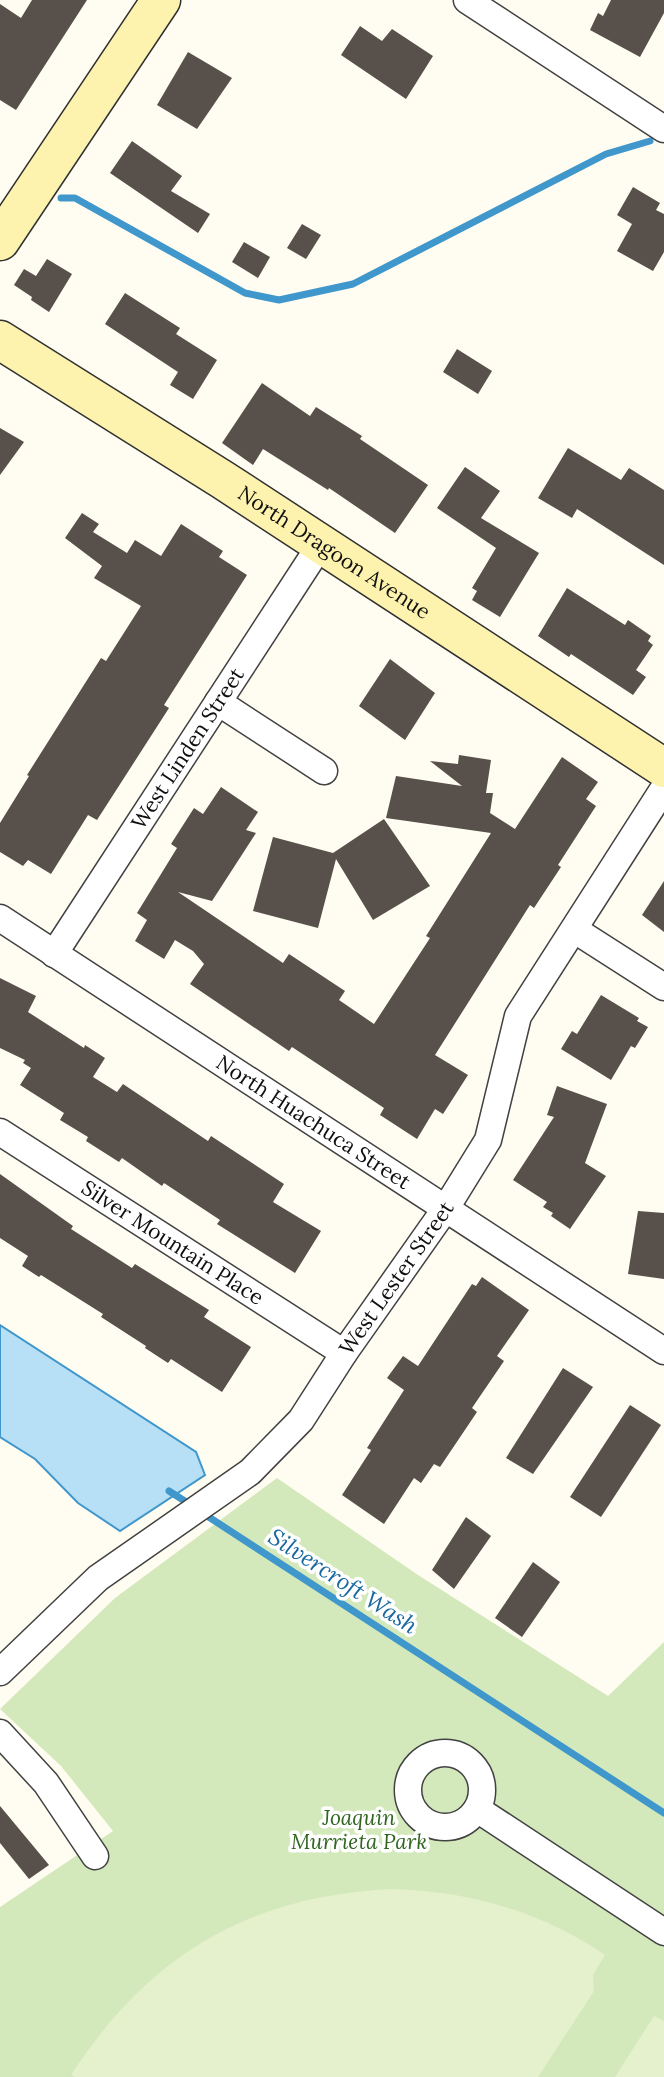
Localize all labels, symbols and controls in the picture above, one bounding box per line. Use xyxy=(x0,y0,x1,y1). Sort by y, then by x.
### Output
street label: North Dragoon Avenue xyxy=(233,479,436,625)
street label: West Linden Street xyxy=(125,662,250,834)
street label: North Huachuca Street xyxy=(211,1049,416,1195)
street label: Silver Mountain Place xyxy=(77,1174,269,1311)
street label: West Lester Street xyxy=(333,1196,460,1360)
water label: Silvercroft Wash xyxy=(263,1522,423,1640)
park label: Joaquin Murrieta Park xyxy=(291,1804,427,1855)

